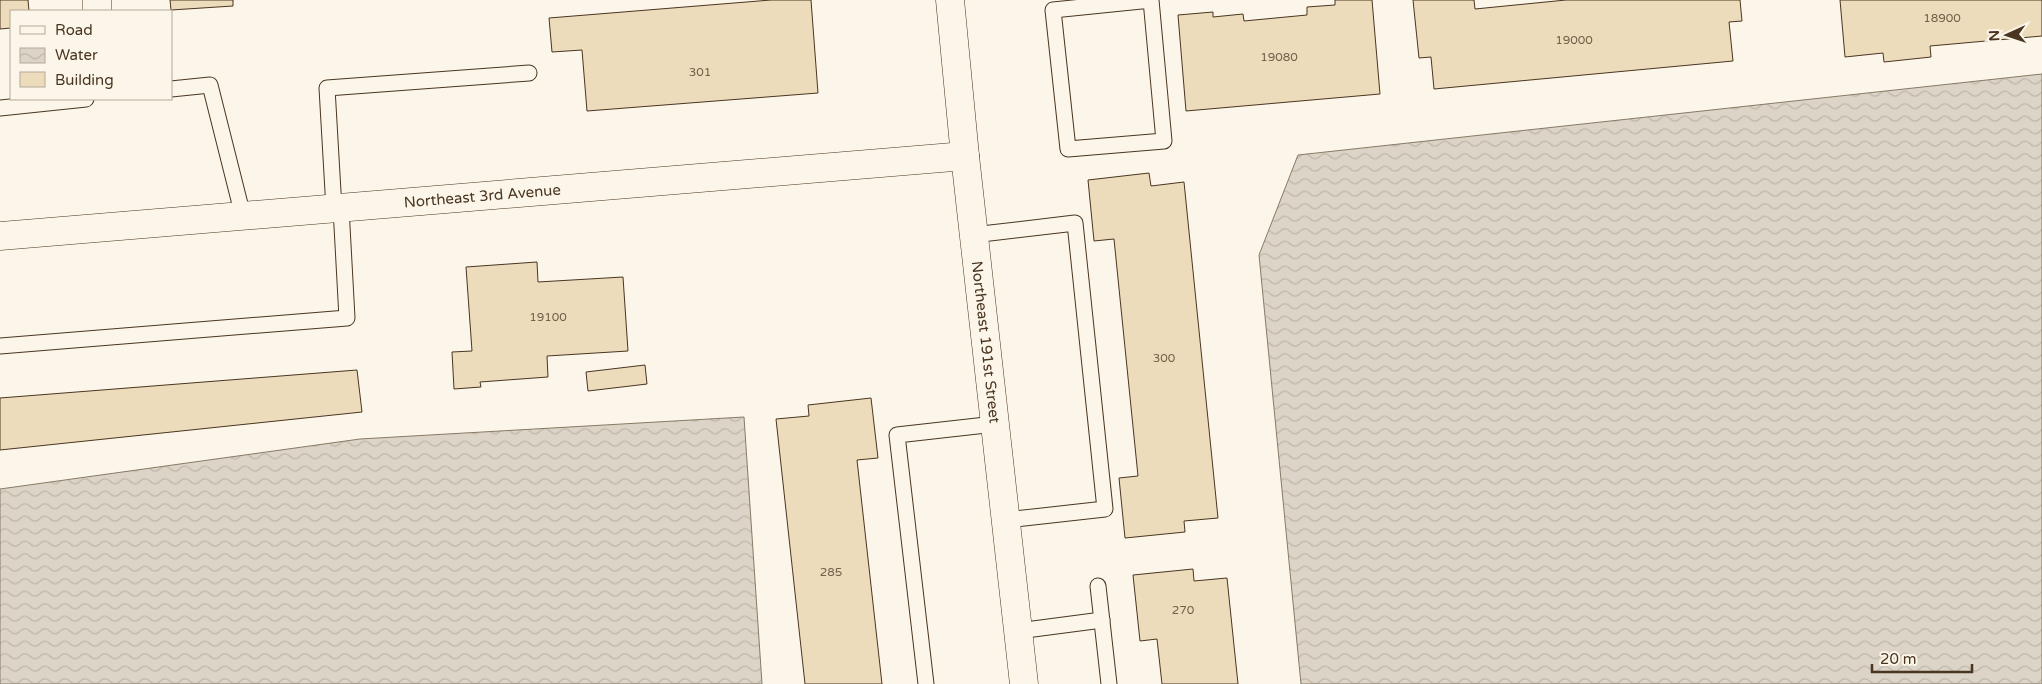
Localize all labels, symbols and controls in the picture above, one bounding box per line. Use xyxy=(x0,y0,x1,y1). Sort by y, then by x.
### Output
legend xyxy=(10,10,172,100)
north arrow xyxy=(1982,10,2032,60)
house number: 18900 xyxy=(1923,11,1961,25)
text: Road xyxy=(55,21,93,39)
text: N xyxy=(1986,30,2003,42)
house number: 19000 xyxy=(1555,33,1593,47)
text: Water xyxy=(55,46,98,64)
house number: 19080 xyxy=(1260,50,1298,64)
house number: 301 xyxy=(689,65,711,79)
text: Building xyxy=(55,71,114,89)
street label: Northeast 3rd Avenue xyxy=(403,181,562,211)
street label: Northeast 191st Street xyxy=(968,260,1004,425)
house number: 19100 xyxy=(529,310,567,324)
house number: 300 xyxy=(1153,351,1176,365)
house number: 285 xyxy=(820,565,842,579)
house number: 270 xyxy=(1172,603,1195,617)
scale bar xyxy=(1872,642,1972,674)
text: 20 m xyxy=(1880,650,1917,668)

